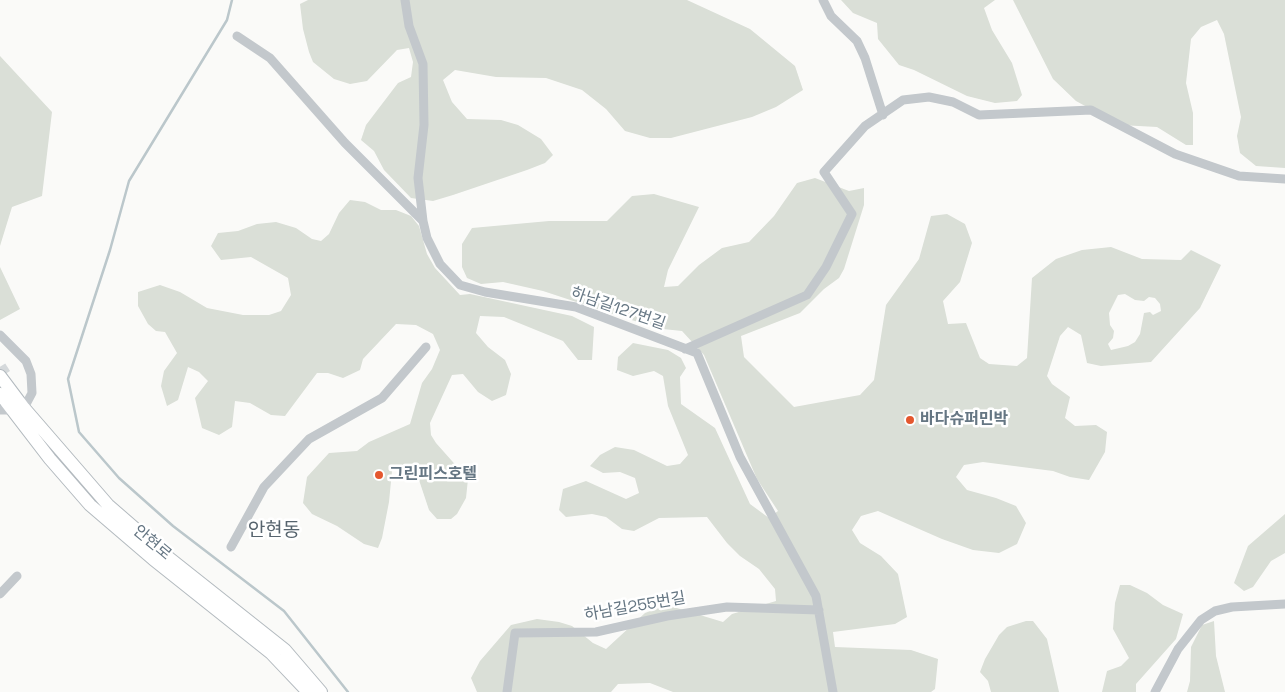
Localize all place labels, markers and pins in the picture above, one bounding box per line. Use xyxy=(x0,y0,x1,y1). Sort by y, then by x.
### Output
place label: 바다슈퍼민박 xyxy=(920,410,1008,430)
marker: 바다슈퍼민박 xyxy=(904,414,916,426)
place label: 그린피스호텔 xyxy=(389,465,477,485)
marker: 그린피스호텔 xyxy=(373,469,385,481)

